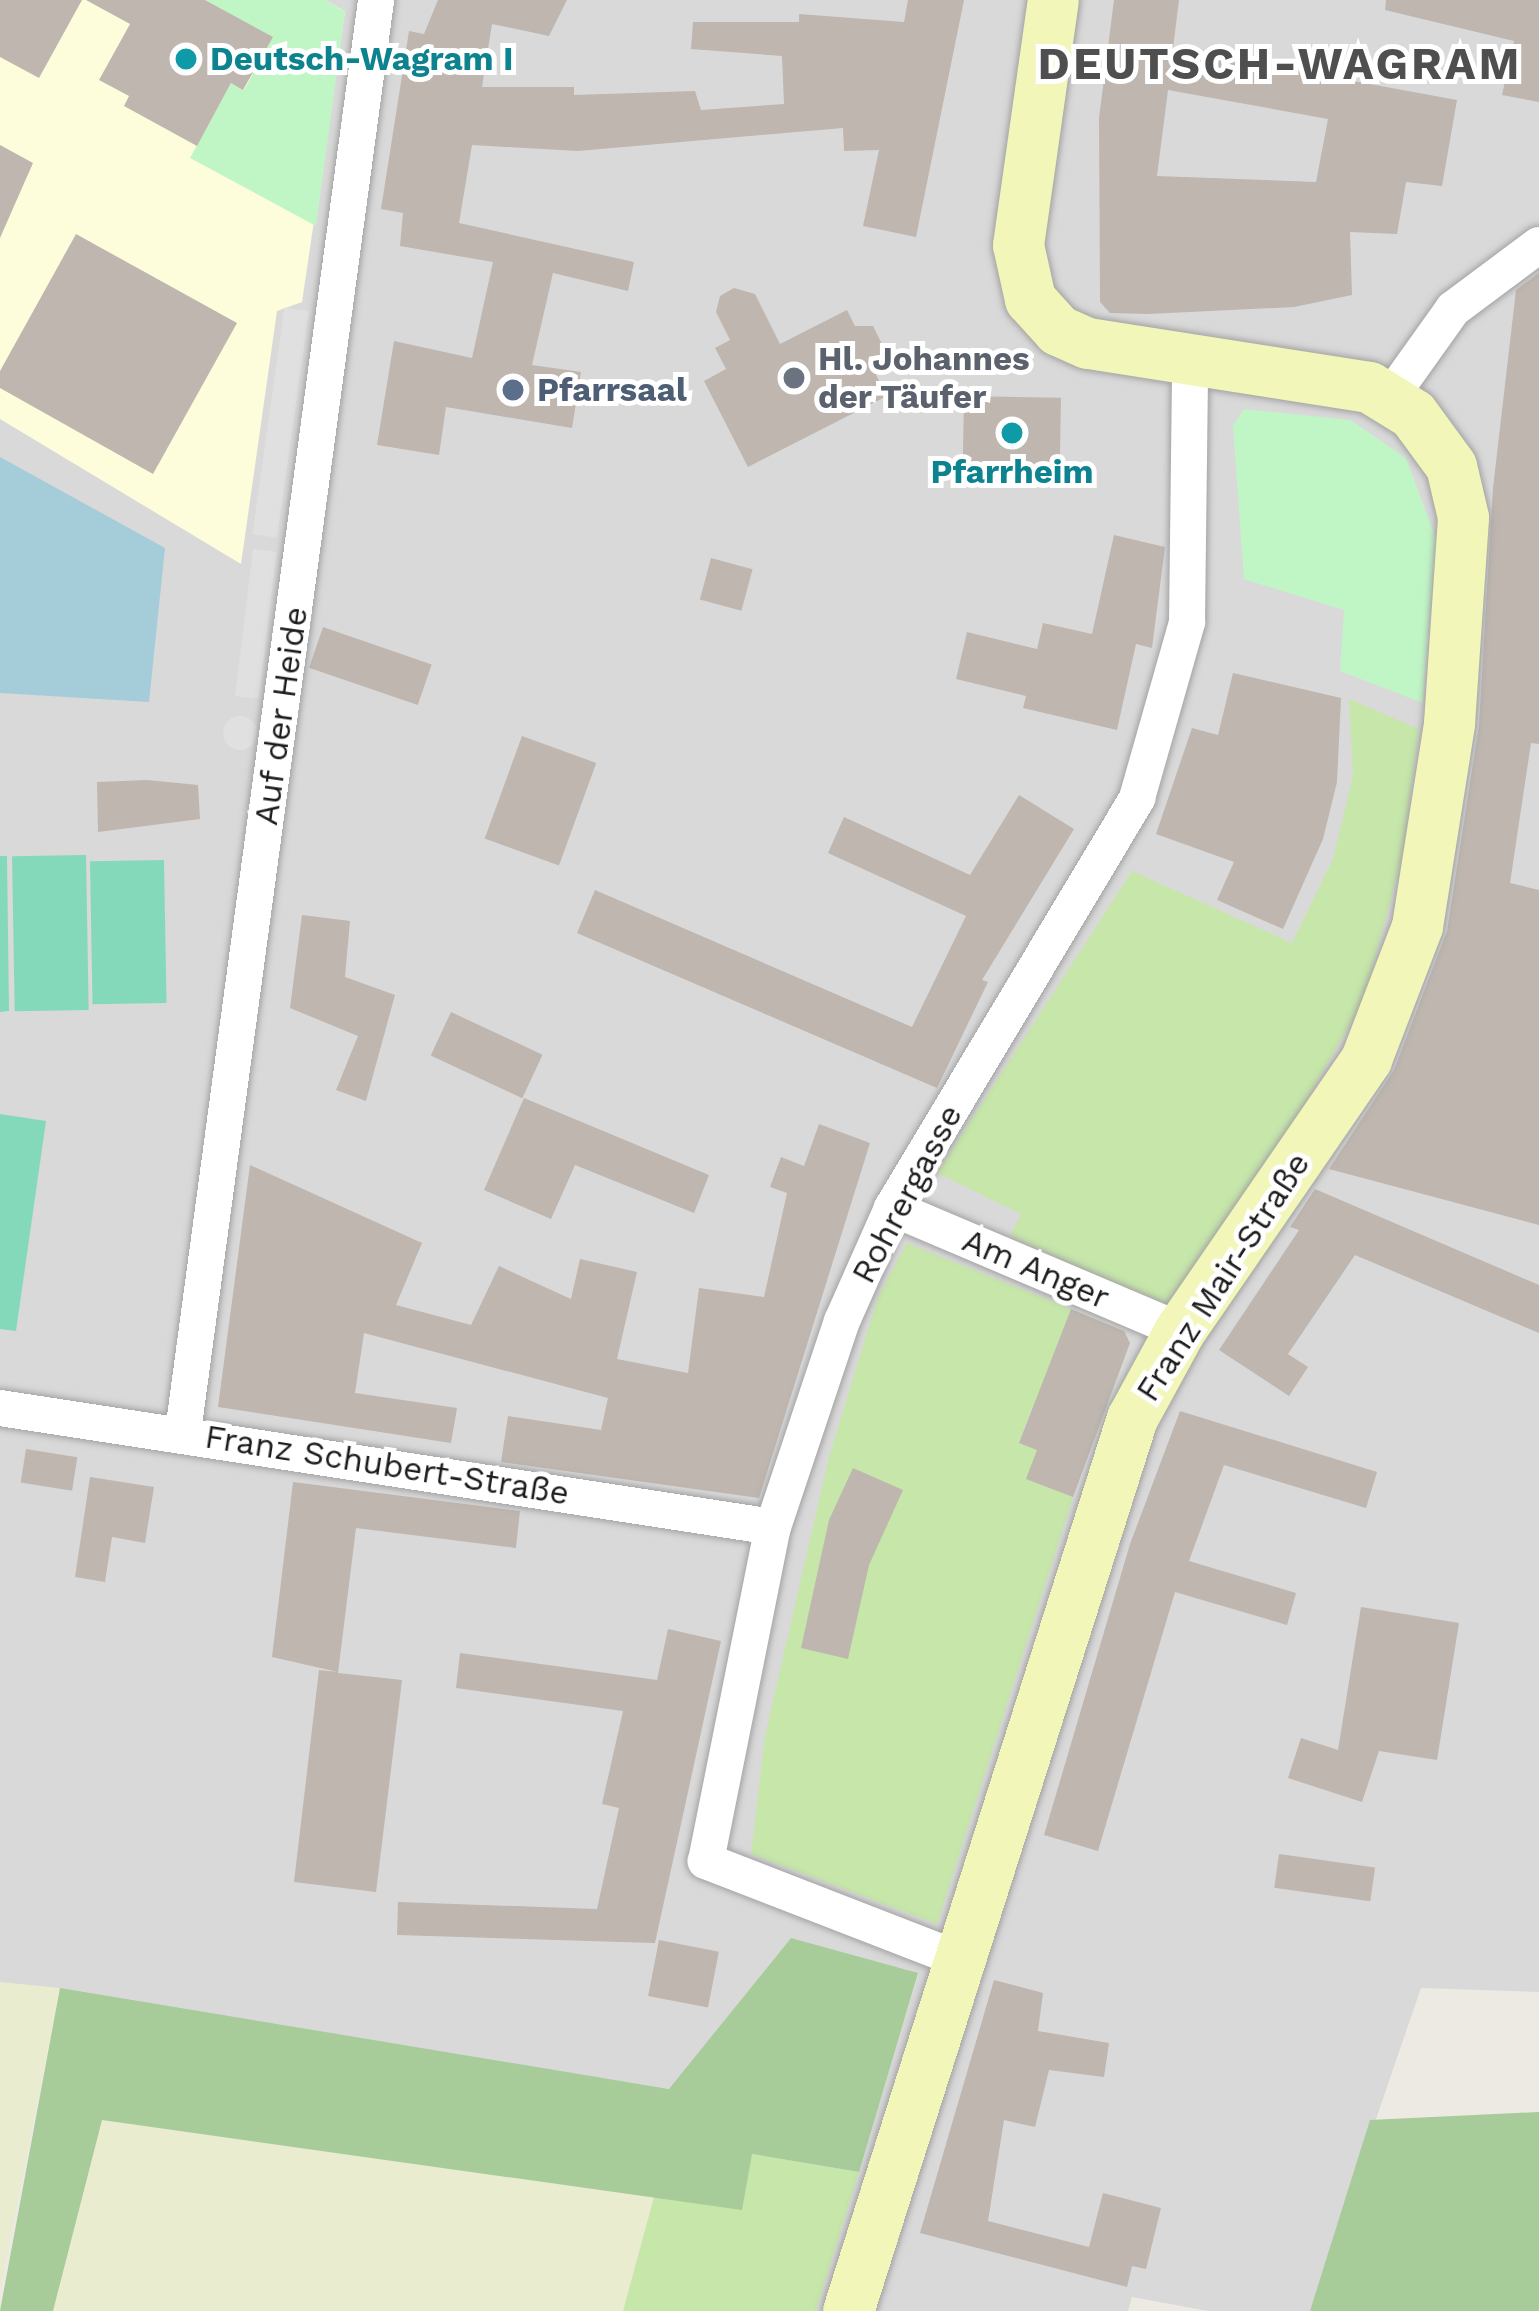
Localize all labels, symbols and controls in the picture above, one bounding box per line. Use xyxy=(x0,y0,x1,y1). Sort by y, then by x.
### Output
district label: DEUTSCH-WAGRAM xyxy=(1038,37,1522,91)
place label: Deutsch-Wagram I xyxy=(210,39,514,79)
marker: Deutsch-Wagram I xyxy=(173,46,199,72)
place label: Hl. Johannes der Täufer xyxy=(818,339,1030,417)
marker: Hl. Johannes der Täufer xyxy=(781,365,807,391)
place label: Pfarrsaal xyxy=(537,370,687,410)
marker: Pfarrsaal xyxy=(500,377,526,403)
marker: Pfarrheim xyxy=(999,420,1025,446)
place label: Pfarrheim xyxy=(930,452,1094,492)
street label: Auf der Heide xyxy=(246,603,316,829)
street label: Rohrergasse xyxy=(843,1098,971,1290)
street label: Franz Mair-Straße xyxy=(1128,1145,1318,1409)
street label: Am Anger xyxy=(956,1220,1116,1318)
street label: Franz Schubert-Straße xyxy=(202,1417,572,1513)

